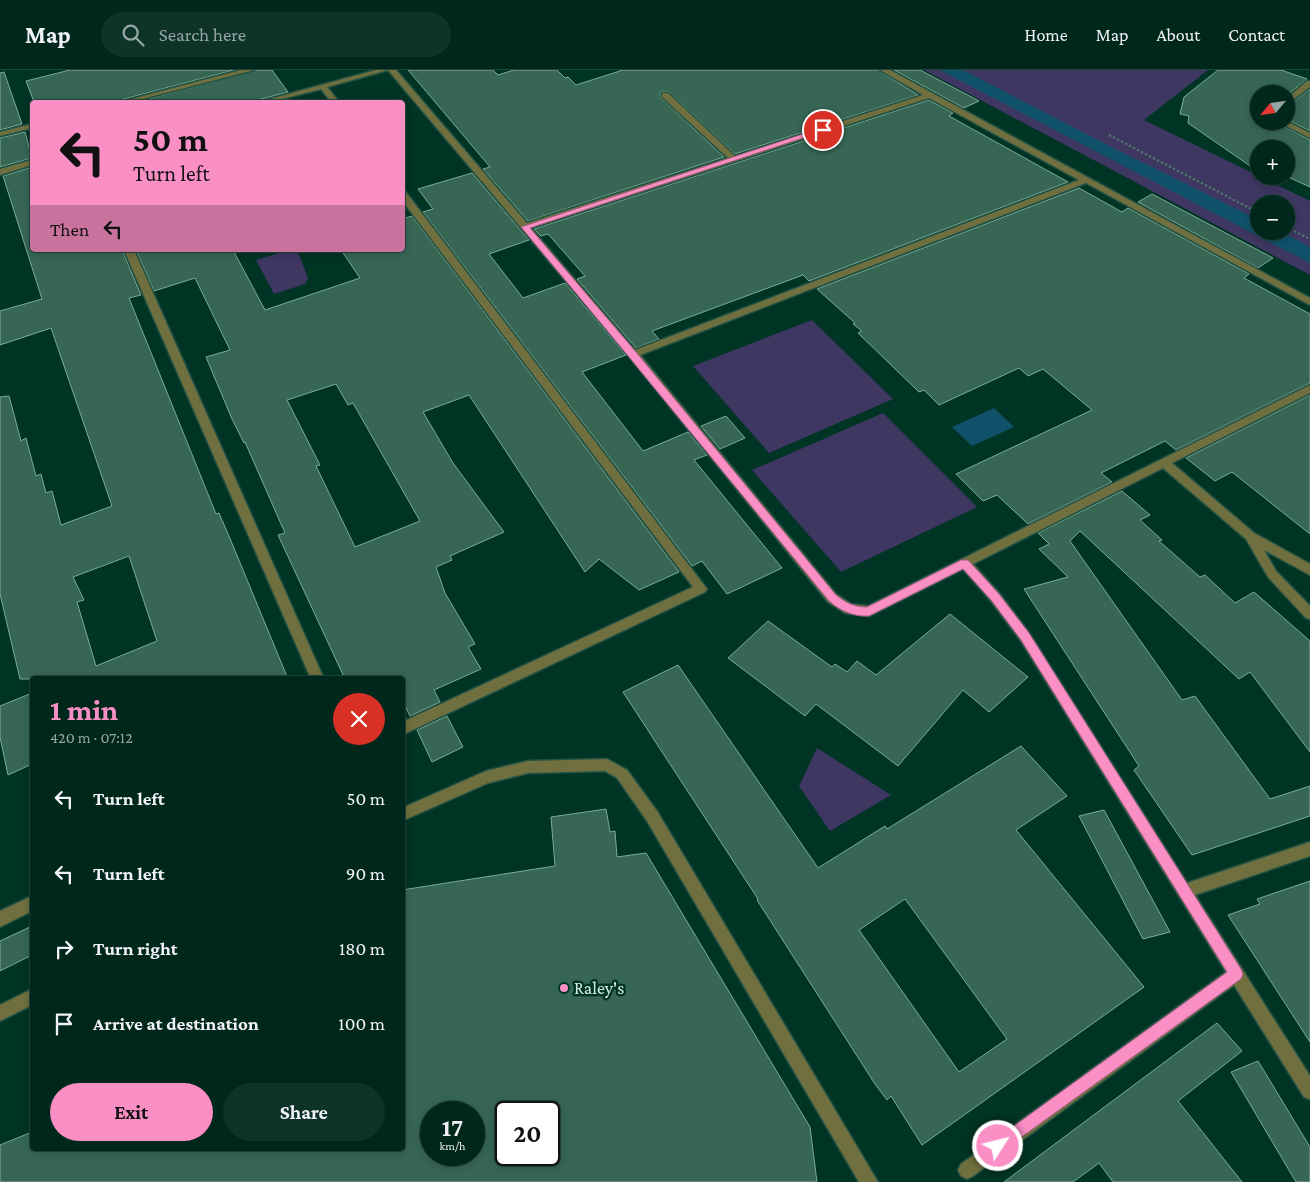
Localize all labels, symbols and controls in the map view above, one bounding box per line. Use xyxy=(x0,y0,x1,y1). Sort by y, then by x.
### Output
search box xyxy=(101,12,451,57)
text: Map xyxy=(25,21,71,48)
icon: search xyxy=(119,21,147,49)
text: Search here xyxy=(159,24,246,45)
text: Home xyxy=(1025,25,1068,45)
text: Map xyxy=(1096,25,1128,45)
text: About xyxy=(1156,25,1200,45)
text: Contact xyxy=(1228,25,1285,45)
north arrow xyxy=(1250,85,1295,130)
map controls xyxy=(1250,85,1295,240)
pin xyxy=(802,109,844,151)
icon: arrive xyxy=(809,116,837,144)
icon: left xyxy=(50,120,115,185)
text: 50 m xyxy=(133,120,208,159)
button: + xyxy=(1250,140,1295,185)
text: Turn left xyxy=(133,161,210,186)
button: − xyxy=(1250,195,1295,240)
icon: left xyxy=(99,215,127,243)
text: Then xyxy=(50,219,89,240)
text: 1 min xyxy=(50,693,118,726)
button: close xyxy=(333,693,385,745)
text: 420 m · 07:12 xyxy=(50,729,133,746)
icon: left xyxy=(50,785,78,813)
text: Turn left xyxy=(93,788,165,809)
text: 50 m xyxy=(346,788,385,809)
icon: left xyxy=(50,860,78,888)
text: Turn left xyxy=(93,863,165,884)
text: 90 m xyxy=(346,863,385,884)
icon: right xyxy=(50,935,78,963)
text: Turn right xyxy=(93,938,178,959)
text: 180 m xyxy=(339,938,385,959)
place label: Raley's xyxy=(574,978,624,998)
marker: Raley's xyxy=(558,982,570,994)
icon: arrive xyxy=(50,1010,78,1038)
text: Arrive at destination xyxy=(93,1013,259,1034)
text: 100 m xyxy=(338,1013,385,1034)
button: Exit xyxy=(50,1083,213,1141)
button: Share xyxy=(223,1083,385,1141)
speed limit sign: 20 xyxy=(495,1101,560,1166)
text: 17 xyxy=(442,1114,463,1141)
position arrow xyxy=(971,1119,1023,1171)
text: km/h xyxy=(440,1139,465,1153)

